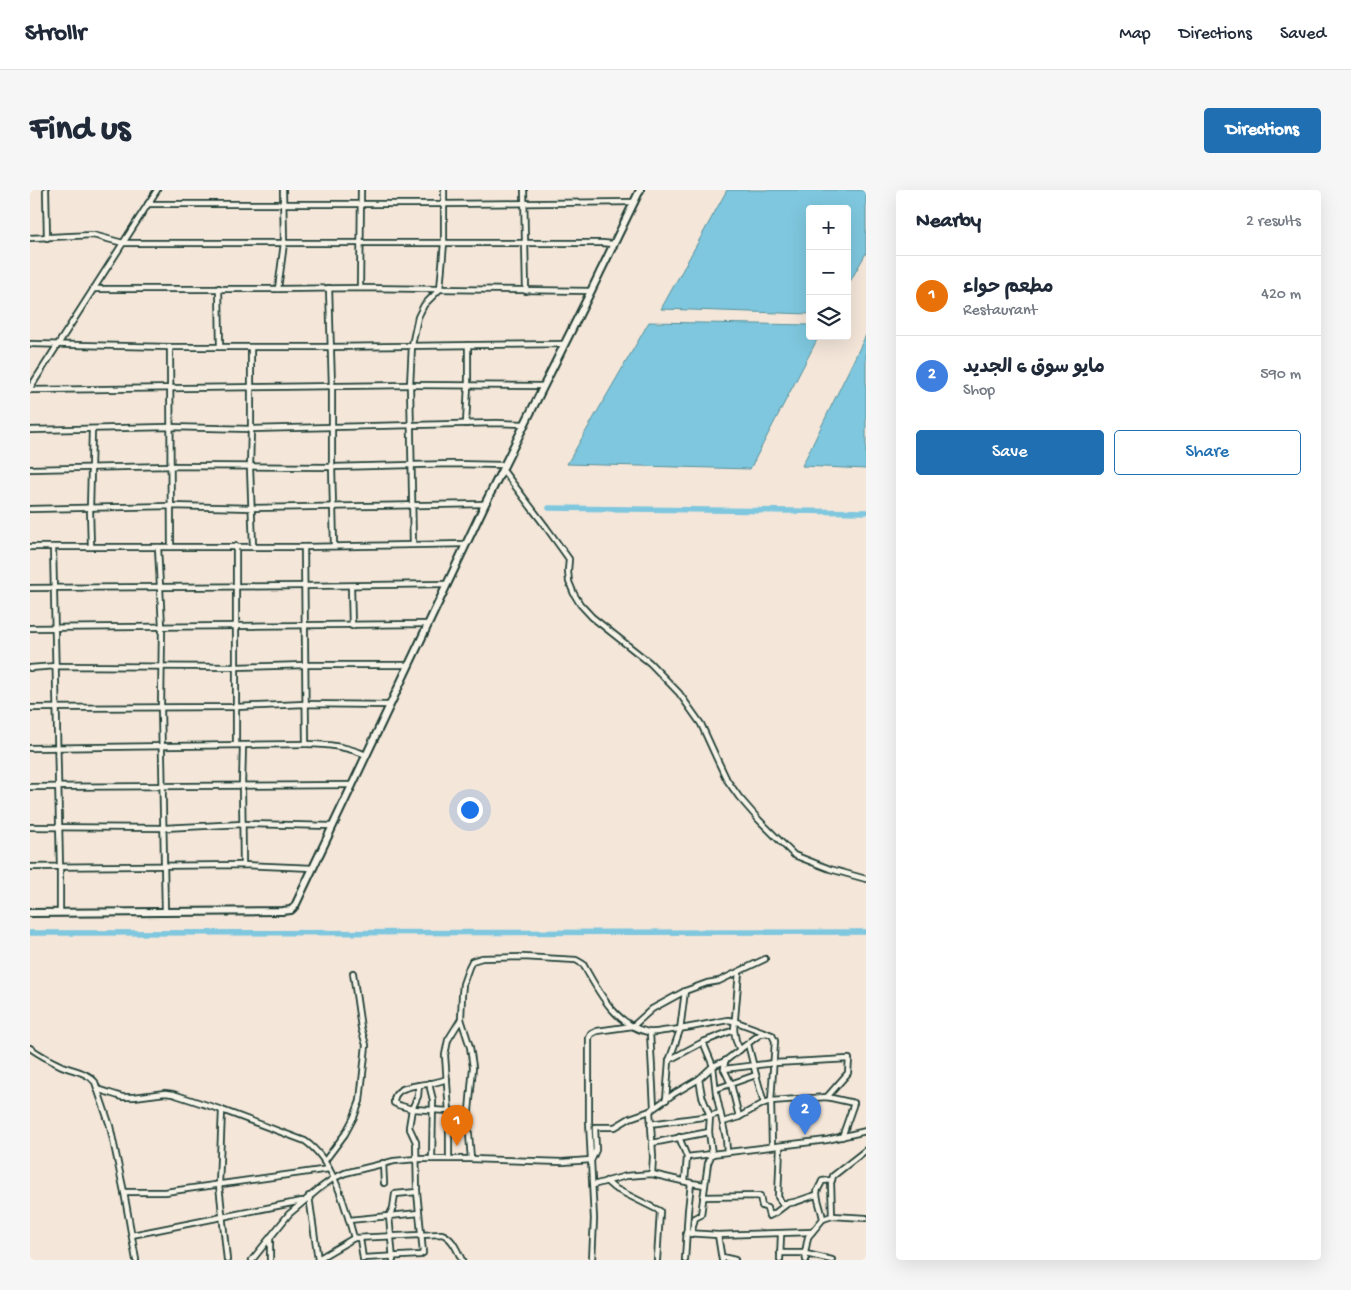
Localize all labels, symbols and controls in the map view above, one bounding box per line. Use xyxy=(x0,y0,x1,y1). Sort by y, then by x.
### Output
text: Strollr xyxy=(25,20,86,49)
text: Map xyxy=(1119,24,1151,45)
text: Directions xyxy=(1179,24,1252,45)
text: Saved xyxy=(1280,24,1326,45)
button: Directions xyxy=(1204,108,1321,153)
text: Find us xyxy=(30,110,130,151)
map controls xyxy=(806,205,851,340)
button: + xyxy=(806,205,851,250)
text: Nearby xyxy=(916,210,981,235)
text: 2 results xyxy=(1246,213,1301,232)
button: − xyxy=(806,250,851,295)
text: مطعم حواء xyxy=(963,277,1054,300)
text: 1 xyxy=(929,286,935,305)
text: 420 m xyxy=(1261,286,1301,305)
button: layers xyxy=(806,295,851,340)
text: Restaurant xyxy=(963,302,1037,321)
text: مايو سوق 6 الجديد xyxy=(963,357,1105,380)
text: 2 xyxy=(928,366,936,385)
text: 590 m xyxy=(1260,366,1301,385)
text: Shop xyxy=(963,382,995,401)
button: Save xyxy=(916,430,1104,475)
button: Share xyxy=(1114,430,1301,475)
your location xyxy=(457,797,483,823)
pin: 2 xyxy=(789,1094,821,1135)
pin: 1 xyxy=(441,1105,473,1146)

